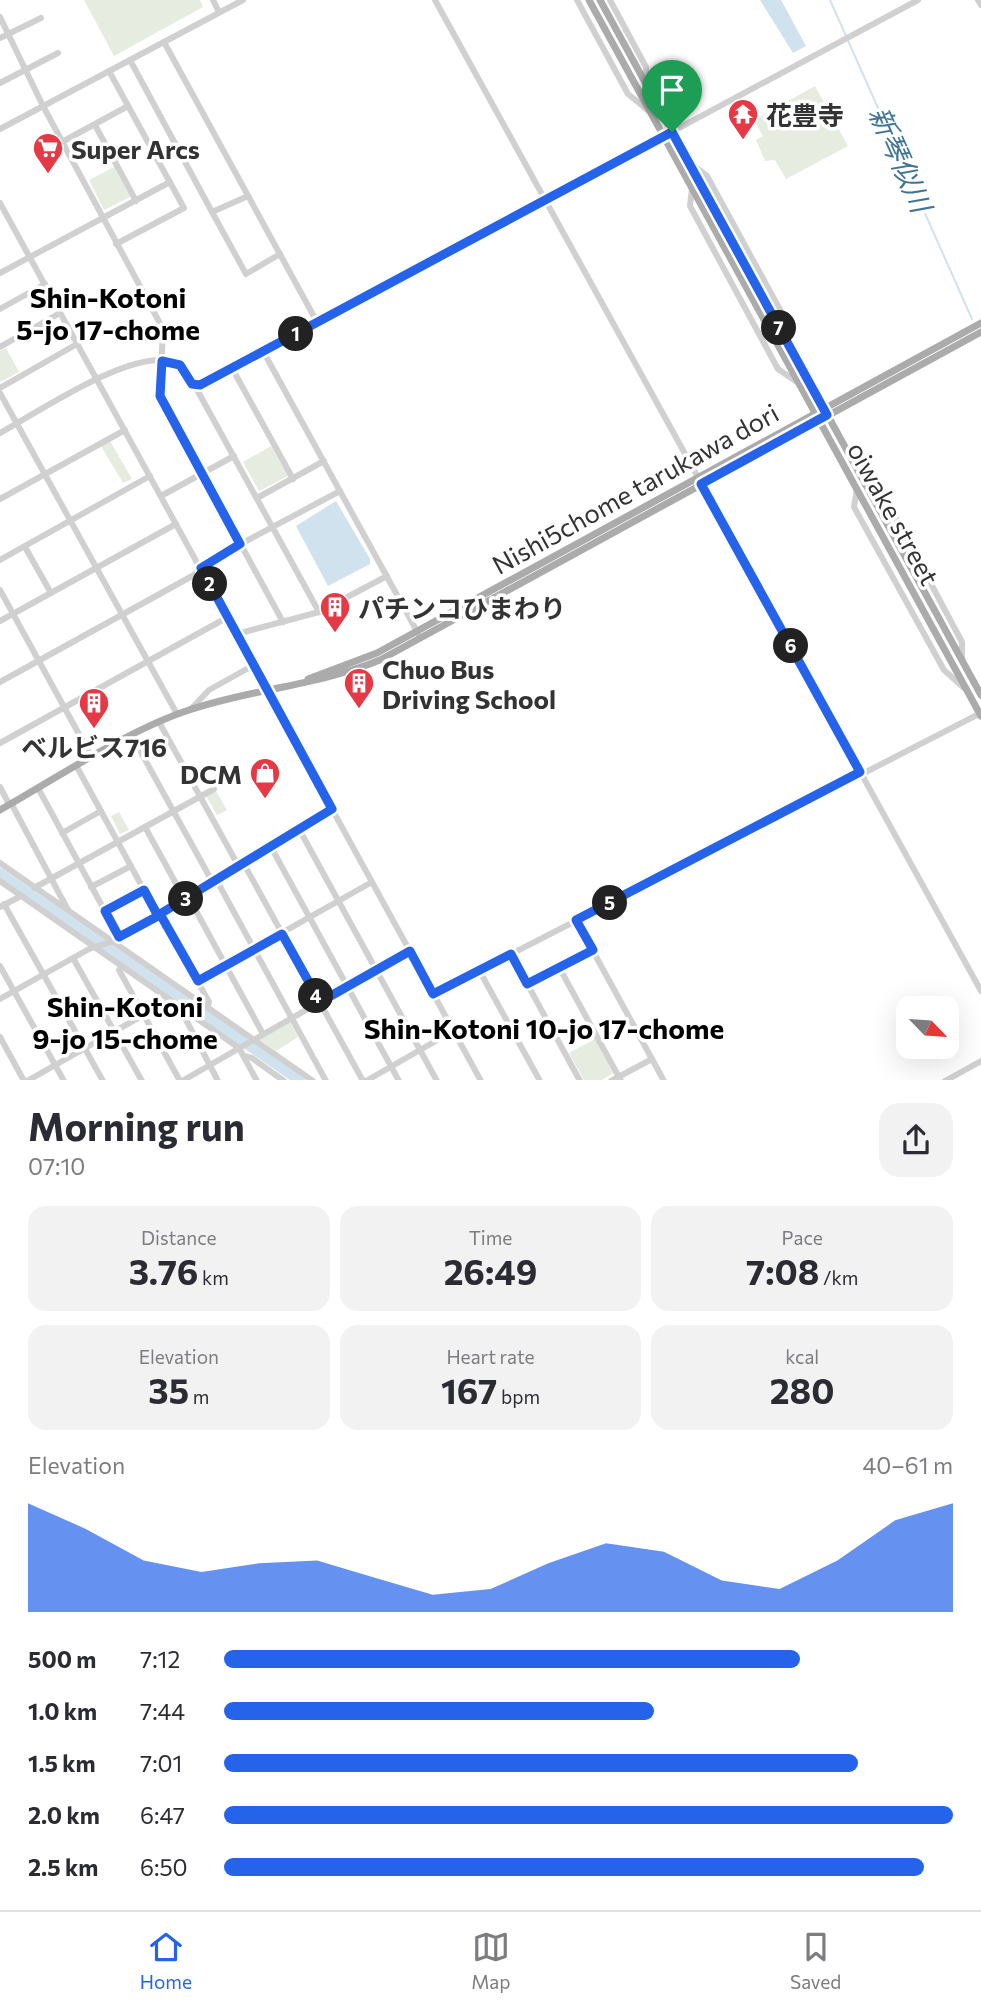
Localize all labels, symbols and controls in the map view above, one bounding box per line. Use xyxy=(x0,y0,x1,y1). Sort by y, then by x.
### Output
pin xyxy=(642,60,702,132)
icon: arrive xyxy=(653,71,691,109)
temple icon: 花豊寺 xyxy=(726,97,760,141)
place label: 花豊寺 xyxy=(766,99,844,130)
water label: 新琴似川 xyxy=(863,101,941,220)
supermarket icon: Super Arcs xyxy=(31,131,65,175)
place label: Super Arcs xyxy=(71,133,200,164)
district label: Shin-Kotoni 5-jo 17-chome xyxy=(16,280,200,346)
pin: 7 xyxy=(762,310,796,346)
pin: 1 xyxy=(278,316,314,352)
text: 7 xyxy=(773,316,784,339)
text: 1 xyxy=(291,322,300,345)
street label: Nishi5chome tarukawa dori xyxy=(486,396,784,580)
street label: oiwake street xyxy=(842,436,946,590)
pin: 2 xyxy=(192,566,228,602)
text: 2 xyxy=(204,572,215,595)
building icon: パチンコひまわり xyxy=(318,590,352,634)
place label: パチンコひまわり xyxy=(358,592,566,623)
pin: 6 xyxy=(774,628,808,664)
text: 6 xyxy=(785,634,796,657)
place label: Chuo Bus Driving School xyxy=(382,653,556,714)
building icon: Chuo Bus Driving School xyxy=(342,666,376,710)
building icon: ベルビス716 xyxy=(77,686,111,730)
place label: ベルビス716 xyxy=(21,731,167,762)
shop icon: DCM xyxy=(248,756,282,800)
place label: DCM xyxy=(180,758,242,789)
pin: 3 xyxy=(168,881,204,916)
pin: 5 xyxy=(592,886,628,920)
text: 3 xyxy=(180,887,191,910)
text: 5 xyxy=(604,891,615,914)
pin: 4 xyxy=(298,978,334,1014)
text: 4 xyxy=(310,984,321,1007)
district label: Shin-Kotoni 9-jo 15-chome xyxy=(32,989,218,1055)
north arrow xyxy=(896,996,959,1059)
map controls xyxy=(896,996,959,1059)
district label: Shin-Kotoni 10-jo 17-chome xyxy=(364,1011,724,1045)
text: Morning run xyxy=(28,1102,245,1149)
button: share xyxy=(879,1103,953,1177)
text: 07:10 xyxy=(28,1152,85,1180)
text: Distance xyxy=(141,1226,217,1249)
text: Time xyxy=(469,1226,512,1249)
text: Pace xyxy=(782,1226,823,1249)
text: 3.76 xyxy=(129,1249,198,1292)
text: 26:49 xyxy=(444,1249,537,1292)
text: 7:08 xyxy=(746,1249,819,1292)
text: km xyxy=(198,1266,229,1289)
text: /km xyxy=(819,1266,858,1289)
text: Elevation xyxy=(139,1345,219,1368)
text: Heart rate xyxy=(446,1345,535,1368)
text: kcal xyxy=(785,1345,819,1368)
text: 35 xyxy=(148,1368,189,1411)
text: 167 xyxy=(441,1368,497,1411)
text: 280 xyxy=(770,1368,834,1411)
text: m xyxy=(189,1385,209,1408)
text: bpm xyxy=(497,1385,540,1408)
text: Elevation xyxy=(28,1451,125,1479)
text: 40–61 m xyxy=(862,1451,953,1479)
text: 500 m xyxy=(28,1645,96,1673)
text: 7:12 xyxy=(140,1645,180,1673)
text: 1.0 km xyxy=(28,1697,97,1725)
text: 7:44 xyxy=(140,1697,185,1725)
text: 1.5 km xyxy=(28,1749,96,1777)
text: 7:01 xyxy=(140,1749,182,1777)
text: 2.0 km xyxy=(28,1801,100,1829)
text: 6:47 xyxy=(140,1801,185,1829)
text: 2.5 km xyxy=(28,1853,98,1881)
text: 6:50 xyxy=(140,1853,188,1881)
tab: Home xyxy=(140,1928,192,1993)
tab: Map xyxy=(471,1928,511,1993)
tab: Saved xyxy=(790,1928,841,1993)

